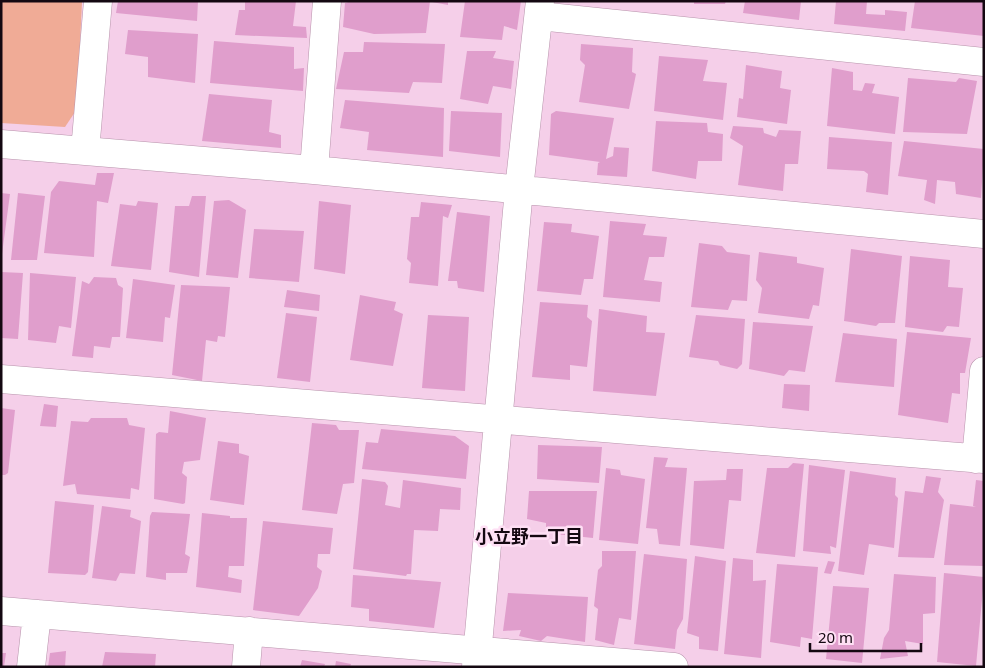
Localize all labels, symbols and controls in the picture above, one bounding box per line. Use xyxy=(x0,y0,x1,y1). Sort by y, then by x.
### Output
district label: 小立野一丁目 xyxy=(475,524,583,548)
scale bar xyxy=(810,620,921,652)
text: 20 m xyxy=(818,627,853,647)

